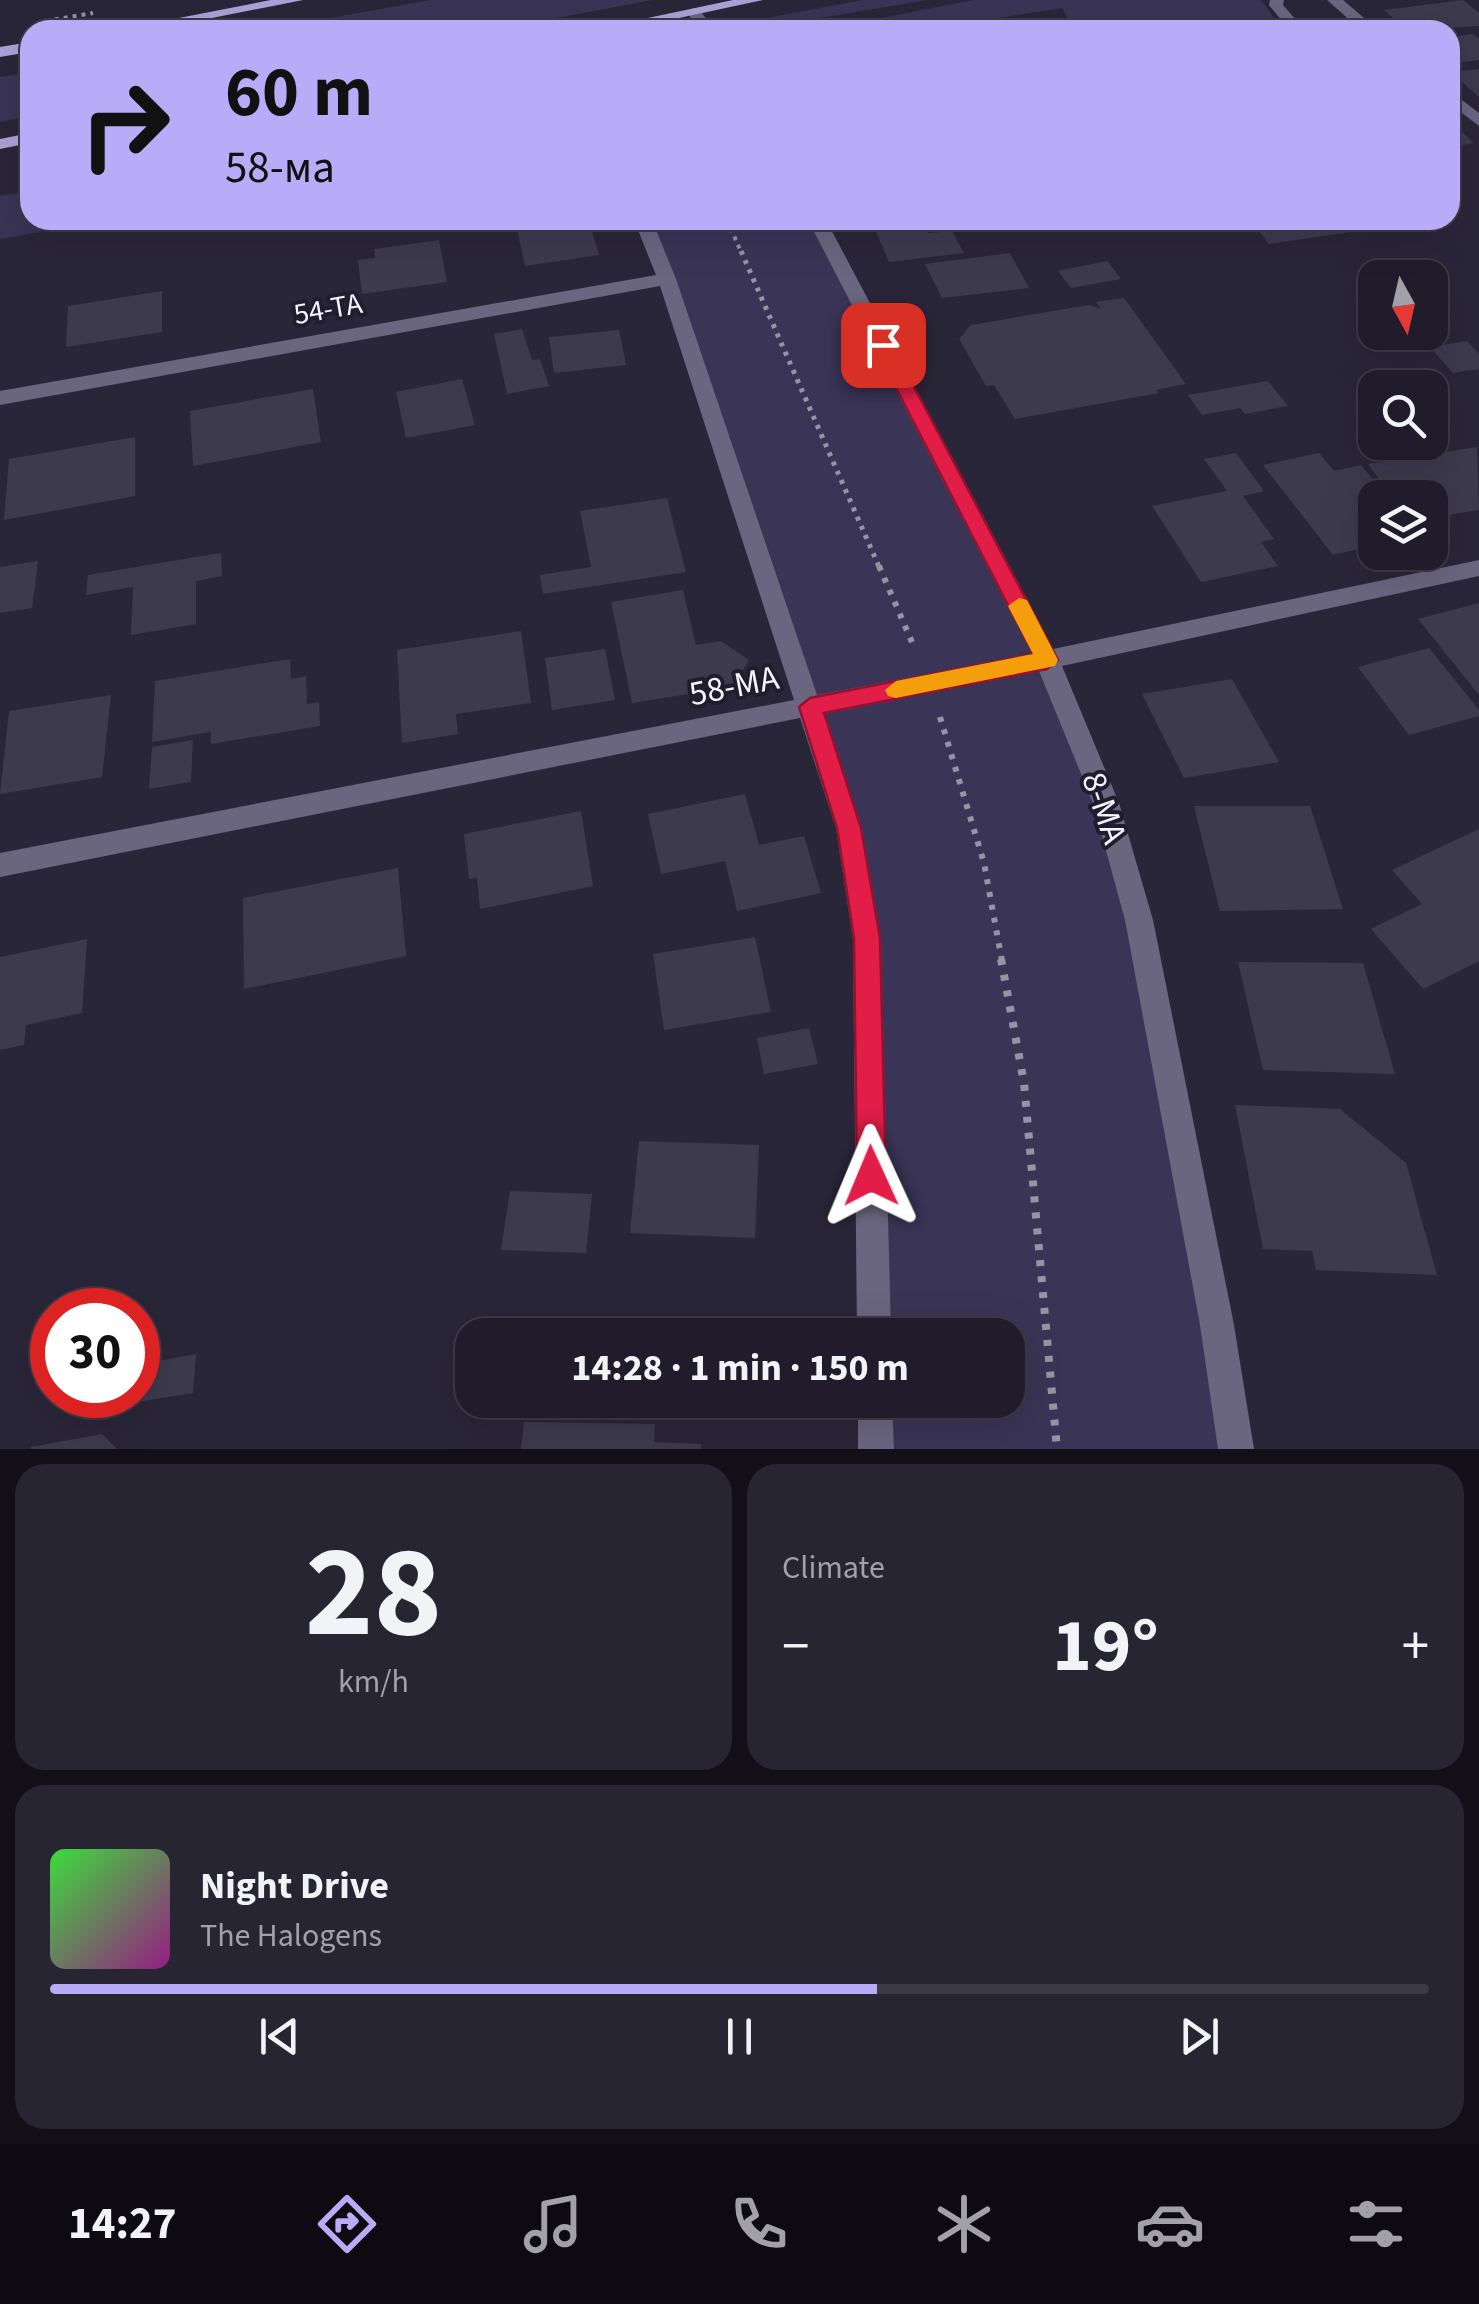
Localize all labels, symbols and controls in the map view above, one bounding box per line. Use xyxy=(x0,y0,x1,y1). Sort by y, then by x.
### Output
text: 60 m xyxy=(225,43,373,143)
icon: right xyxy=(60,60,190,190)
text: 58-ма xyxy=(225,136,335,200)
north arrow xyxy=(1358,260,1448,350)
map controls xyxy=(1358,260,1448,570)
street label: 54-ТА xyxy=(290,282,366,336)
pin xyxy=(841,303,926,388)
icon: arrive xyxy=(856,318,911,373)
button: search xyxy=(1358,370,1448,460)
button: layers xyxy=(1358,480,1448,570)
street label: 58-МА xyxy=(685,653,783,719)
street label: 8-МА xyxy=(1069,765,1139,851)
position arrow xyxy=(819,1124,923,1228)
speed limit sign: 30 xyxy=(30,1288,160,1418)
text: 14:28 · 1 min · 150 m xyxy=(571,1341,909,1395)
text: 28 xyxy=(305,1501,442,1686)
text: Climate xyxy=(782,1545,885,1591)
text: 19° xyxy=(1052,1593,1159,1700)
text: − xyxy=(782,1608,809,1686)
text: + xyxy=(1402,1608,1429,1686)
text: km/h xyxy=(338,1659,409,1705)
text: Night Drive xyxy=(200,1859,389,1913)
text: The Halogens xyxy=(200,1913,382,1959)
icon: previous xyxy=(252,2009,307,2064)
icon: pause xyxy=(712,2009,767,2064)
icon: next xyxy=(1172,2009,1227,2064)
icon: directions xyxy=(312,2189,382,2259)
icon: music xyxy=(518,2189,588,2259)
icon: phone xyxy=(724,2189,794,2259)
icon: climate xyxy=(929,2189,999,2259)
icon: car xyxy=(1135,2189,1205,2259)
icon: filters xyxy=(1341,2189,1411,2259)
text: 14:27 xyxy=(68,2192,176,2256)

